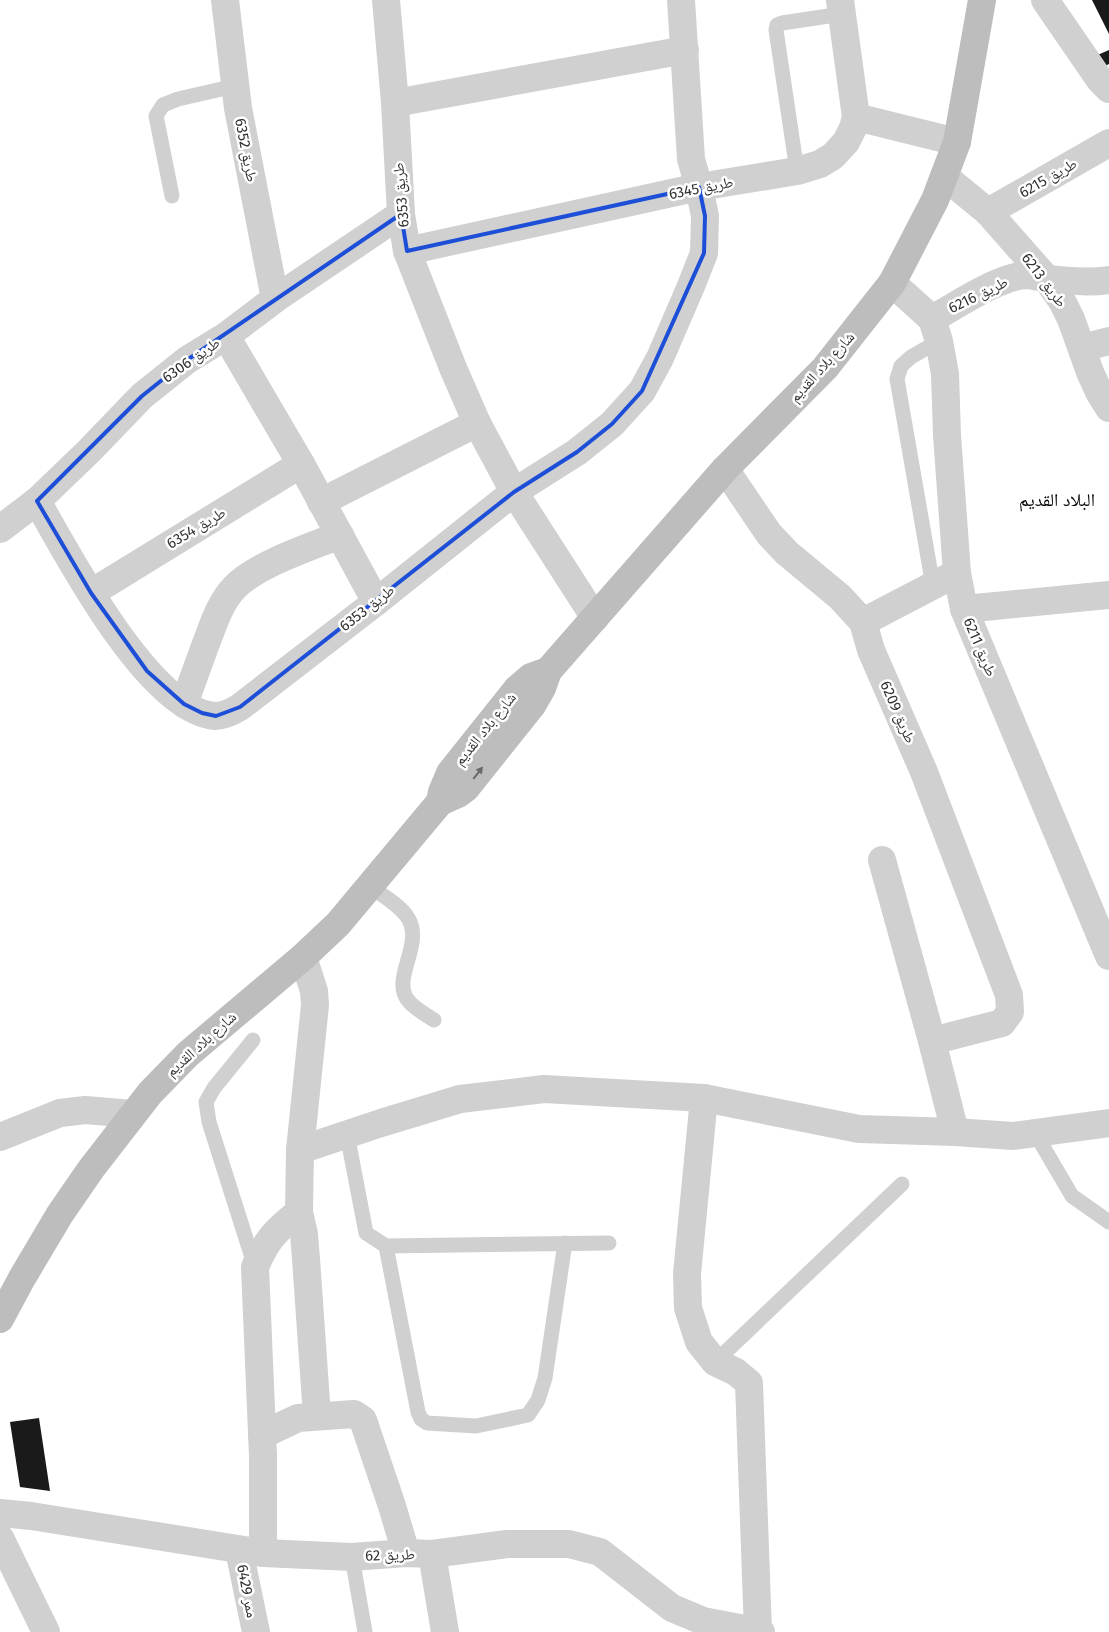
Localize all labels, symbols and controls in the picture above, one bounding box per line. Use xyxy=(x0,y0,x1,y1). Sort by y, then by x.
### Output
street label: طريق 6352 xyxy=(230,116,261,184)
street label: طريق 6215 xyxy=(1016,154,1081,203)
street label: طريق 6353 xyxy=(389,162,414,228)
street label: طريق 6345 xyxy=(667,173,735,204)
street label: طريق 6213 xyxy=(1017,249,1070,311)
street label: طريق 6216 xyxy=(945,273,1011,318)
street label: شارع بلاد القديم xyxy=(786,328,859,407)
street label: طريق 6306 xyxy=(159,334,224,387)
district label: البلاد القديم xyxy=(1019,489,1095,512)
street label: طريق 6354 xyxy=(163,503,229,553)
street label: طريق 6353 xyxy=(336,581,399,636)
street label: طريق 6211 xyxy=(959,615,1001,680)
street label: طريق 6209 xyxy=(875,678,920,746)
street label: شارع بلاد القديم xyxy=(450,689,521,770)
one-way arrow xyxy=(472,767,483,780)
street label: شارع بلاد القديم xyxy=(162,1008,241,1081)
street label: طريق 62 xyxy=(365,1545,415,1566)
street label: ممر 6429 xyxy=(233,1563,261,1619)

